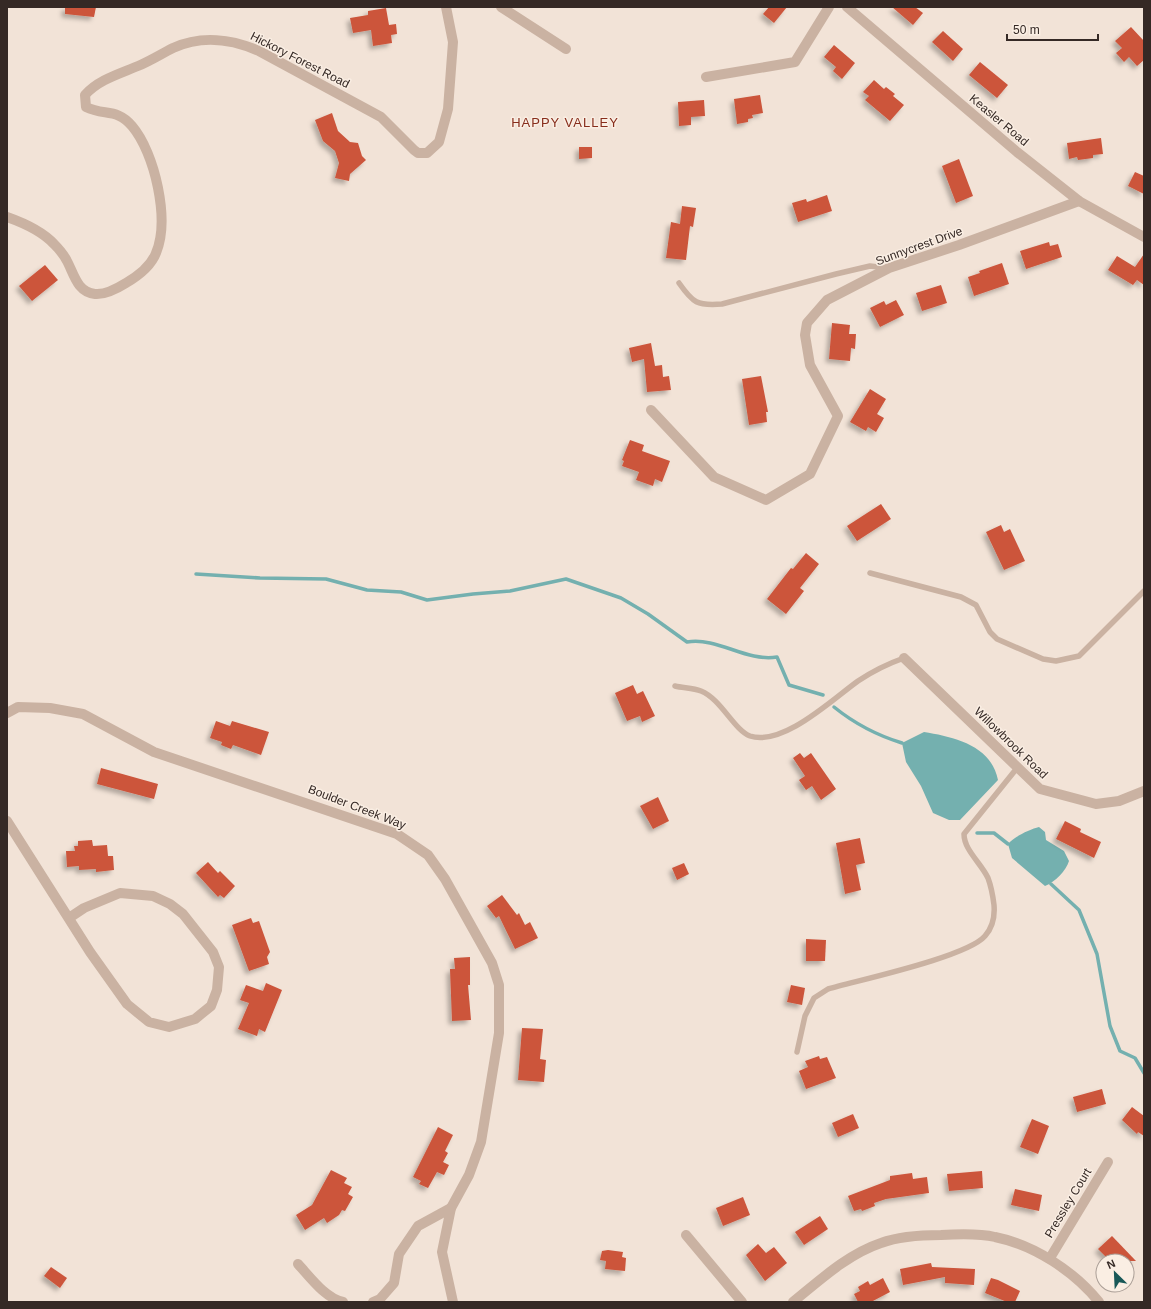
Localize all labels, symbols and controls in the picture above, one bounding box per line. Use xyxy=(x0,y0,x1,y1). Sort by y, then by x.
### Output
scale bar xyxy=(1007,16,1098,42)
text: 50 m xyxy=(1013,23,1040,37)
street label: Hickory Forest Road xyxy=(248,29,352,91)
street label: Keasler Road xyxy=(967,91,1031,149)
district label: HAPPY VALLEY xyxy=(511,115,619,130)
street label: Sunnycrest Drive xyxy=(874,224,965,268)
street label: Willowbrook Road xyxy=(971,704,1051,782)
street label: Boulder Creek Way xyxy=(306,782,408,832)
street label: Pressley Court xyxy=(1042,1165,1095,1240)
north arrow xyxy=(1095,1253,1135,1293)
text: N xyxy=(1105,1257,1117,1271)

